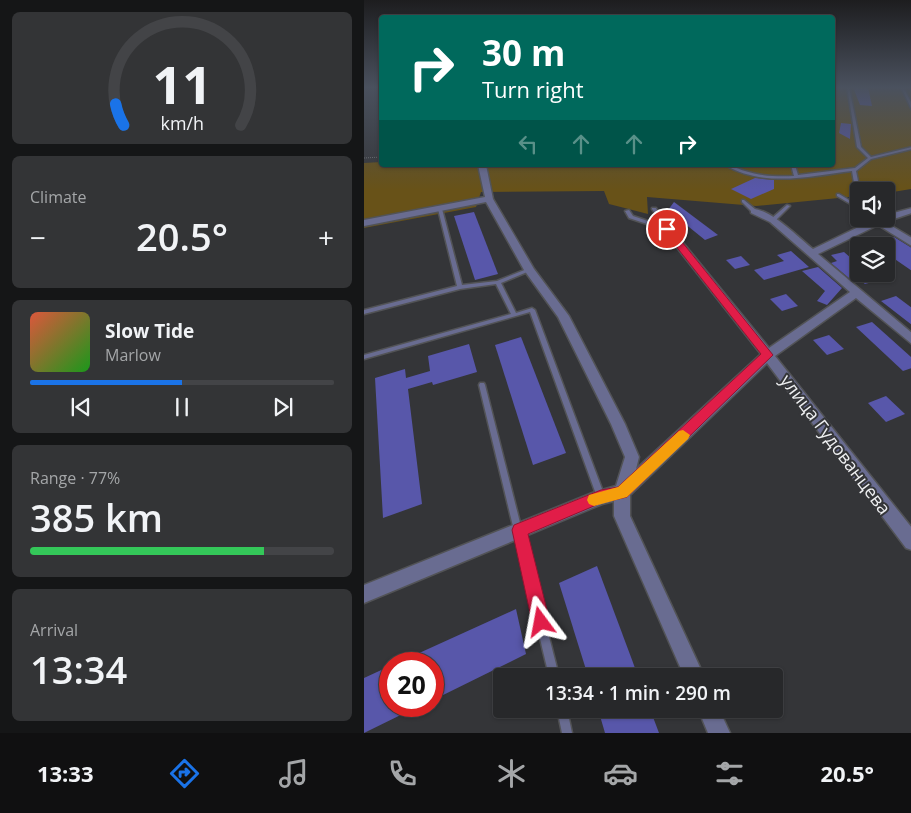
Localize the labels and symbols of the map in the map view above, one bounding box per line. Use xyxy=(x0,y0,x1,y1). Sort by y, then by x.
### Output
pin xyxy=(646,208,688,250)
street label: улица Гудованцева xyxy=(775,369,897,519)
position arrow xyxy=(514,595,566,647)
speed limit sign: 20 xyxy=(379,652,444,717)

